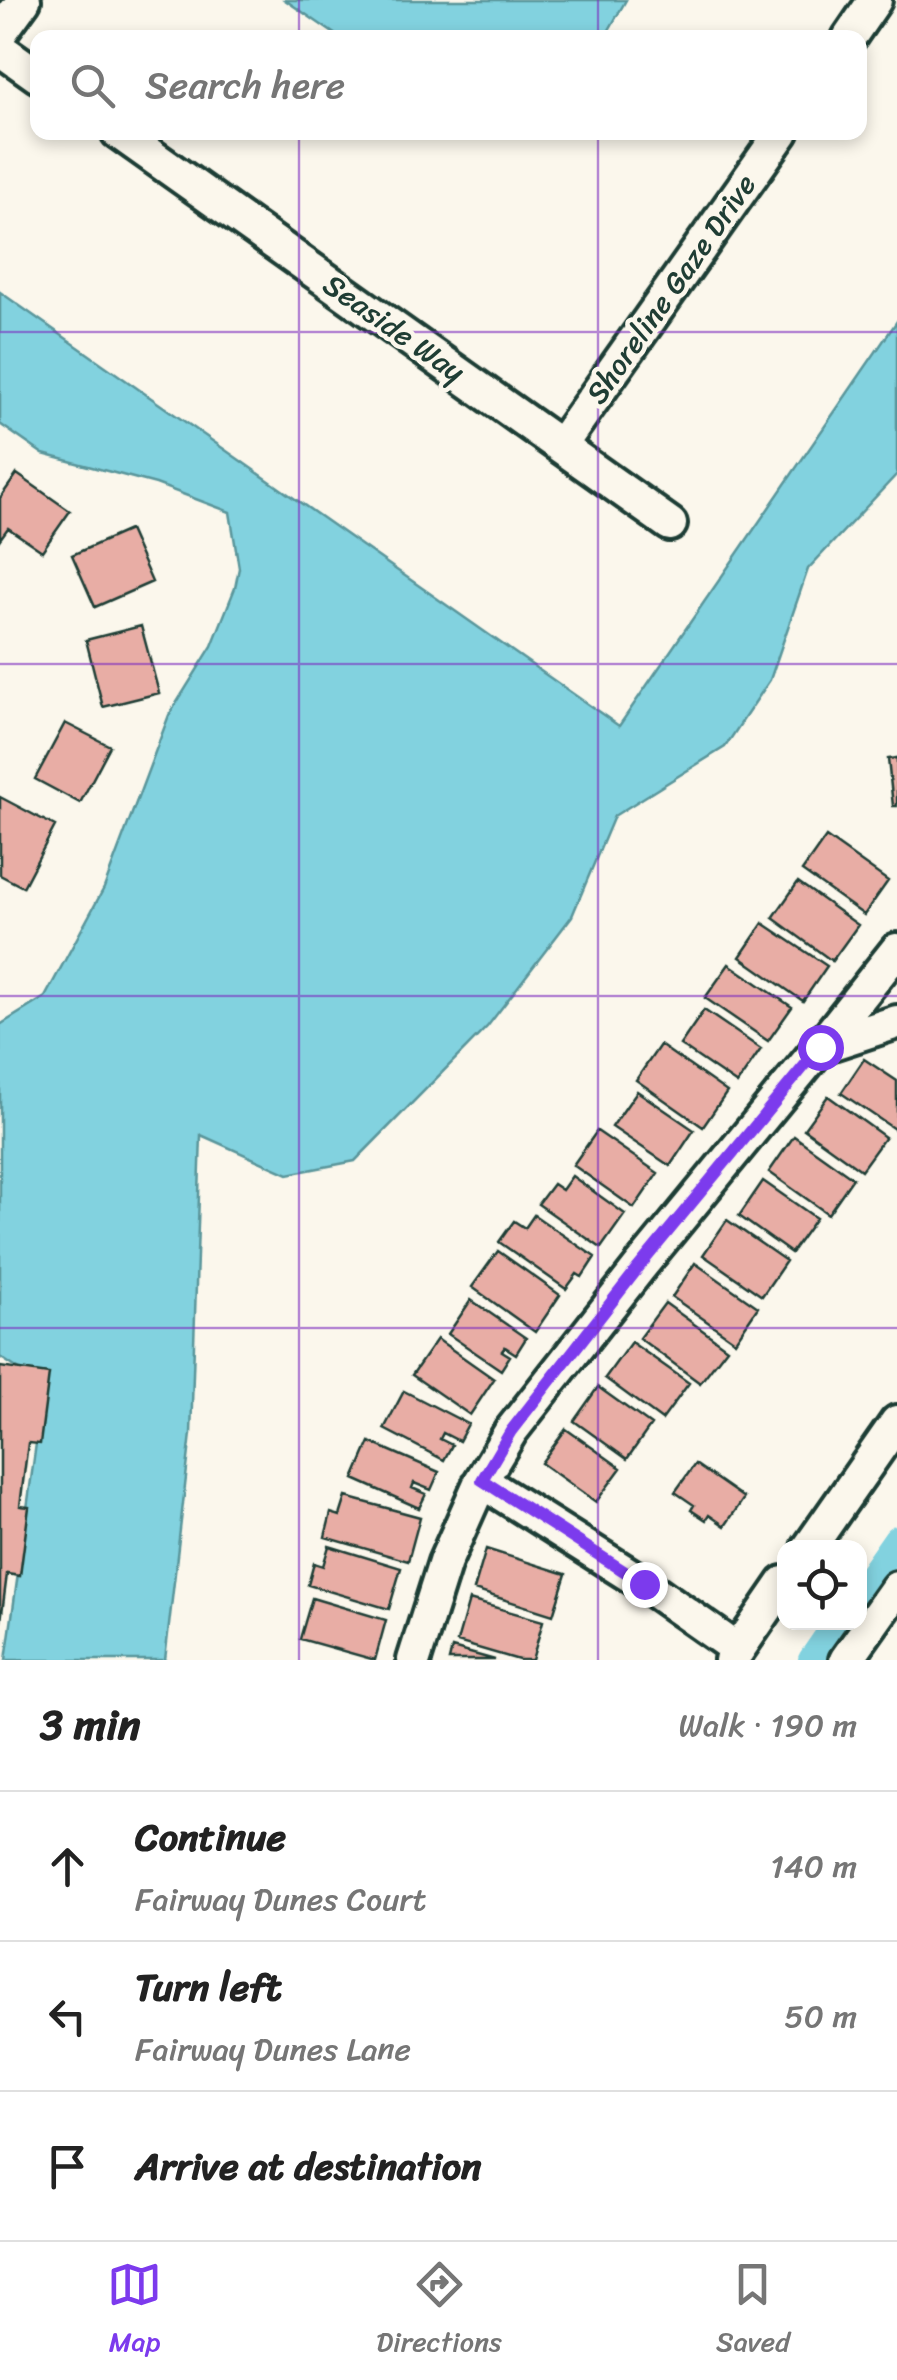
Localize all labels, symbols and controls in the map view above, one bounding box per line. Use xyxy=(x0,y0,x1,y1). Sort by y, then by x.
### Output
search box xyxy=(30,30,867,140)
text: Search here xyxy=(145,52,345,119)
icon: search xyxy=(65,58,120,113)
street label: Shoreline Gaze Drive xyxy=(571,162,771,416)
street label: Seaside Way xyxy=(311,259,477,398)
route start xyxy=(798,1025,844,1071)
map controls xyxy=(777,1540,867,1630)
button: locate xyxy=(777,1540,867,1630)
route end xyxy=(622,1562,668,1608)
text: 3 min xyxy=(40,1688,140,1762)
text: Walk · 190 m xyxy=(678,1697,857,1754)
text: Continue xyxy=(135,1804,286,1871)
text: 140 m xyxy=(770,1838,857,1895)
icon: ahead xyxy=(40,1839,95,1894)
text: Fairway Dunes Court xyxy=(135,1871,426,1928)
text: Turn left xyxy=(135,1954,281,2021)
text: 50 m xyxy=(784,1988,857,2045)
icon: left xyxy=(40,1989,95,2044)
text: Fairway Dunes Lane xyxy=(135,2021,411,2078)
text: Arrive at destination xyxy=(135,2133,482,2200)
icon: arrive xyxy=(40,2139,95,2194)
tab: Map xyxy=(107,2257,162,2366)
tab: Directions xyxy=(376,2257,502,2366)
tab: Saved xyxy=(716,2257,790,2366)

